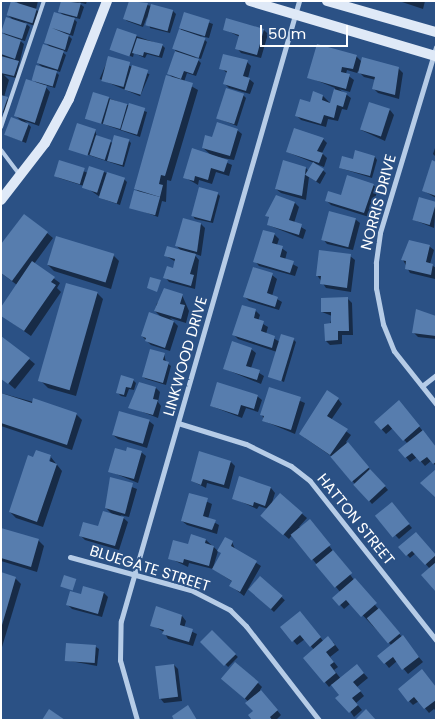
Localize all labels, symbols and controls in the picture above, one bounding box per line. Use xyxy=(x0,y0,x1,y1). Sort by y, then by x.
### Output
scale bar xyxy=(262,15,350,47)
text: 50 m xyxy=(268,23,306,44)
street label: NORRIS DRIVE xyxy=(357,152,399,252)
street label: LINKWOOD DRIVE xyxy=(159,294,211,418)
street label: HATTON STREET xyxy=(314,470,398,568)
street label: BLUEGATE STREET xyxy=(88,541,212,595)

